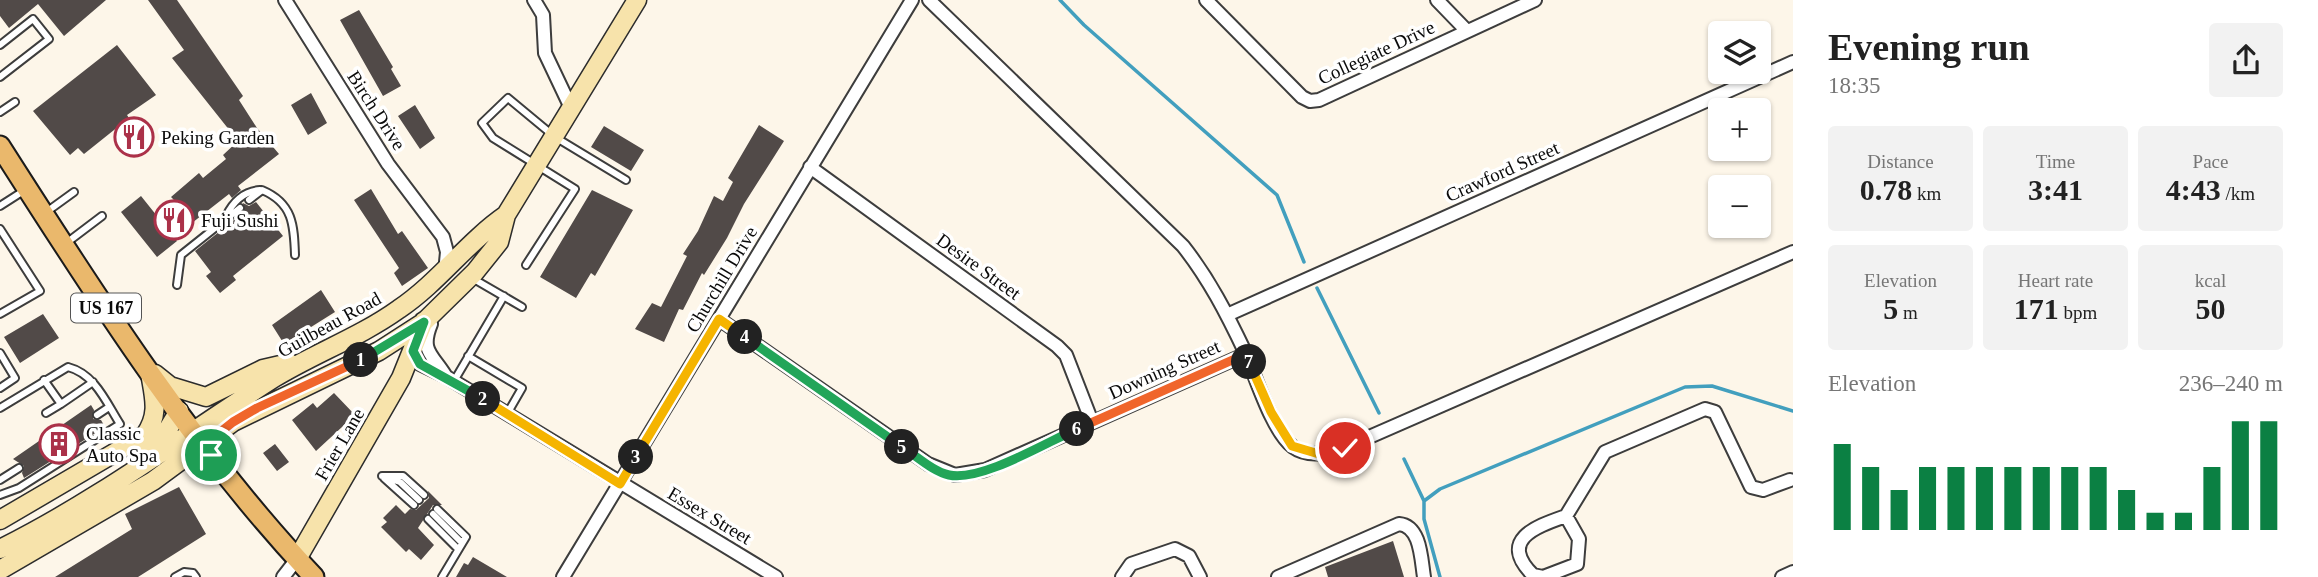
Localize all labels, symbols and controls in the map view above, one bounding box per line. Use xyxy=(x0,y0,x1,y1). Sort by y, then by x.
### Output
street label: Collegiate Drive xyxy=(1315,16,1438,89)
map controls xyxy=(1708,21,1771,238)
button: layers xyxy=(1708,21,1771,84)
button: share xyxy=(2209,23,2283,97)
text: Evening run xyxy=(1828,26,2030,68)
street label: Birch Drive xyxy=(343,67,410,154)
text: 18:35 xyxy=(1828,73,1880,98)
button: + xyxy=(1708,98,1771,161)
restaurant icon: Peking Garden xyxy=(113,116,155,158)
place label: Peking Garden xyxy=(161,127,275,148)
street label: Crawford Street xyxy=(1442,137,1563,206)
text: Distance xyxy=(1867,151,1934,172)
text: Time xyxy=(2036,151,2075,172)
text: Pace xyxy=(2193,151,2228,172)
text: 0.78 xyxy=(1860,173,1912,206)
text: 3:41 xyxy=(2028,173,2083,206)
text: 4:43 xyxy=(2166,173,2221,206)
button: − xyxy=(1708,175,1771,238)
text: km xyxy=(1912,183,1941,204)
text: /km xyxy=(2221,183,2255,204)
restaurant icon: Fuji Sushi xyxy=(153,199,195,241)
place label: Fuji Sushi xyxy=(201,210,279,231)
street label: Churchill Drive xyxy=(682,223,761,336)
street label: Desire Street xyxy=(933,229,1025,304)
text: Elevation xyxy=(1864,270,1937,291)
text: Heart rate xyxy=(2018,270,2093,291)
text: kcal xyxy=(2195,270,2226,291)
street label: Guilbeau Road xyxy=(274,287,385,361)
text: 5 xyxy=(1883,292,1898,325)
text: 171 xyxy=(2014,292,2059,325)
text: 50 xyxy=(2196,292,2226,325)
road number: US 167 xyxy=(71,294,141,322)
text: m xyxy=(1898,302,1918,323)
text: bpm xyxy=(2059,302,2097,323)
pin: 4 xyxy=(728,320,762,354)
text: 4 xyxy=(740,326,749,347)
street label: Downing Street xyxy=(1105,335,1224,403)
pin: 1 xyxy=(344,342,378,378)
pin: 7 xyxy=(1232,344,1266,380)
text: 1 xyxy=(356,349,365,370)
text: 7 xyxy=(1244,351,1253,372)
text: Elevation xyxy=(1828,371,1916,396)
text: 236–240 m xyxy=(2179,371,2283,396)
pin: 2 xyxy=(466,382,500,416)
text: 2 xyxy=(478,388,487,409)
street label: Frier Lane xyxy=(310,405,368,484)
pin: 6 xyxy=(1060,412,1094,446)
text: 6 xyxy=(1072,418,1081,439)
pin xyxy=(1315,418,1375,478)
building icon: Classic Auto Spa xyxy=(38,423,80,465)
place label: Classic Auto Spa xyxy=(86,423,158,466)
pin xyxy=(181,425,241,485)
icon: check xyxy=(1326,429,1364,467)
pin: 5 xyxy=(884,430,920,464)
icon: arrive xyxy=(192,436,230,474)
text: 5 xyxy=(897,436,906,457)
pin: 3 xyxy=(618,440,654,475)
text: 3 xyxy=(631,446,640,467)
street label: Essex Street xyxy=(664,482,756,549)

